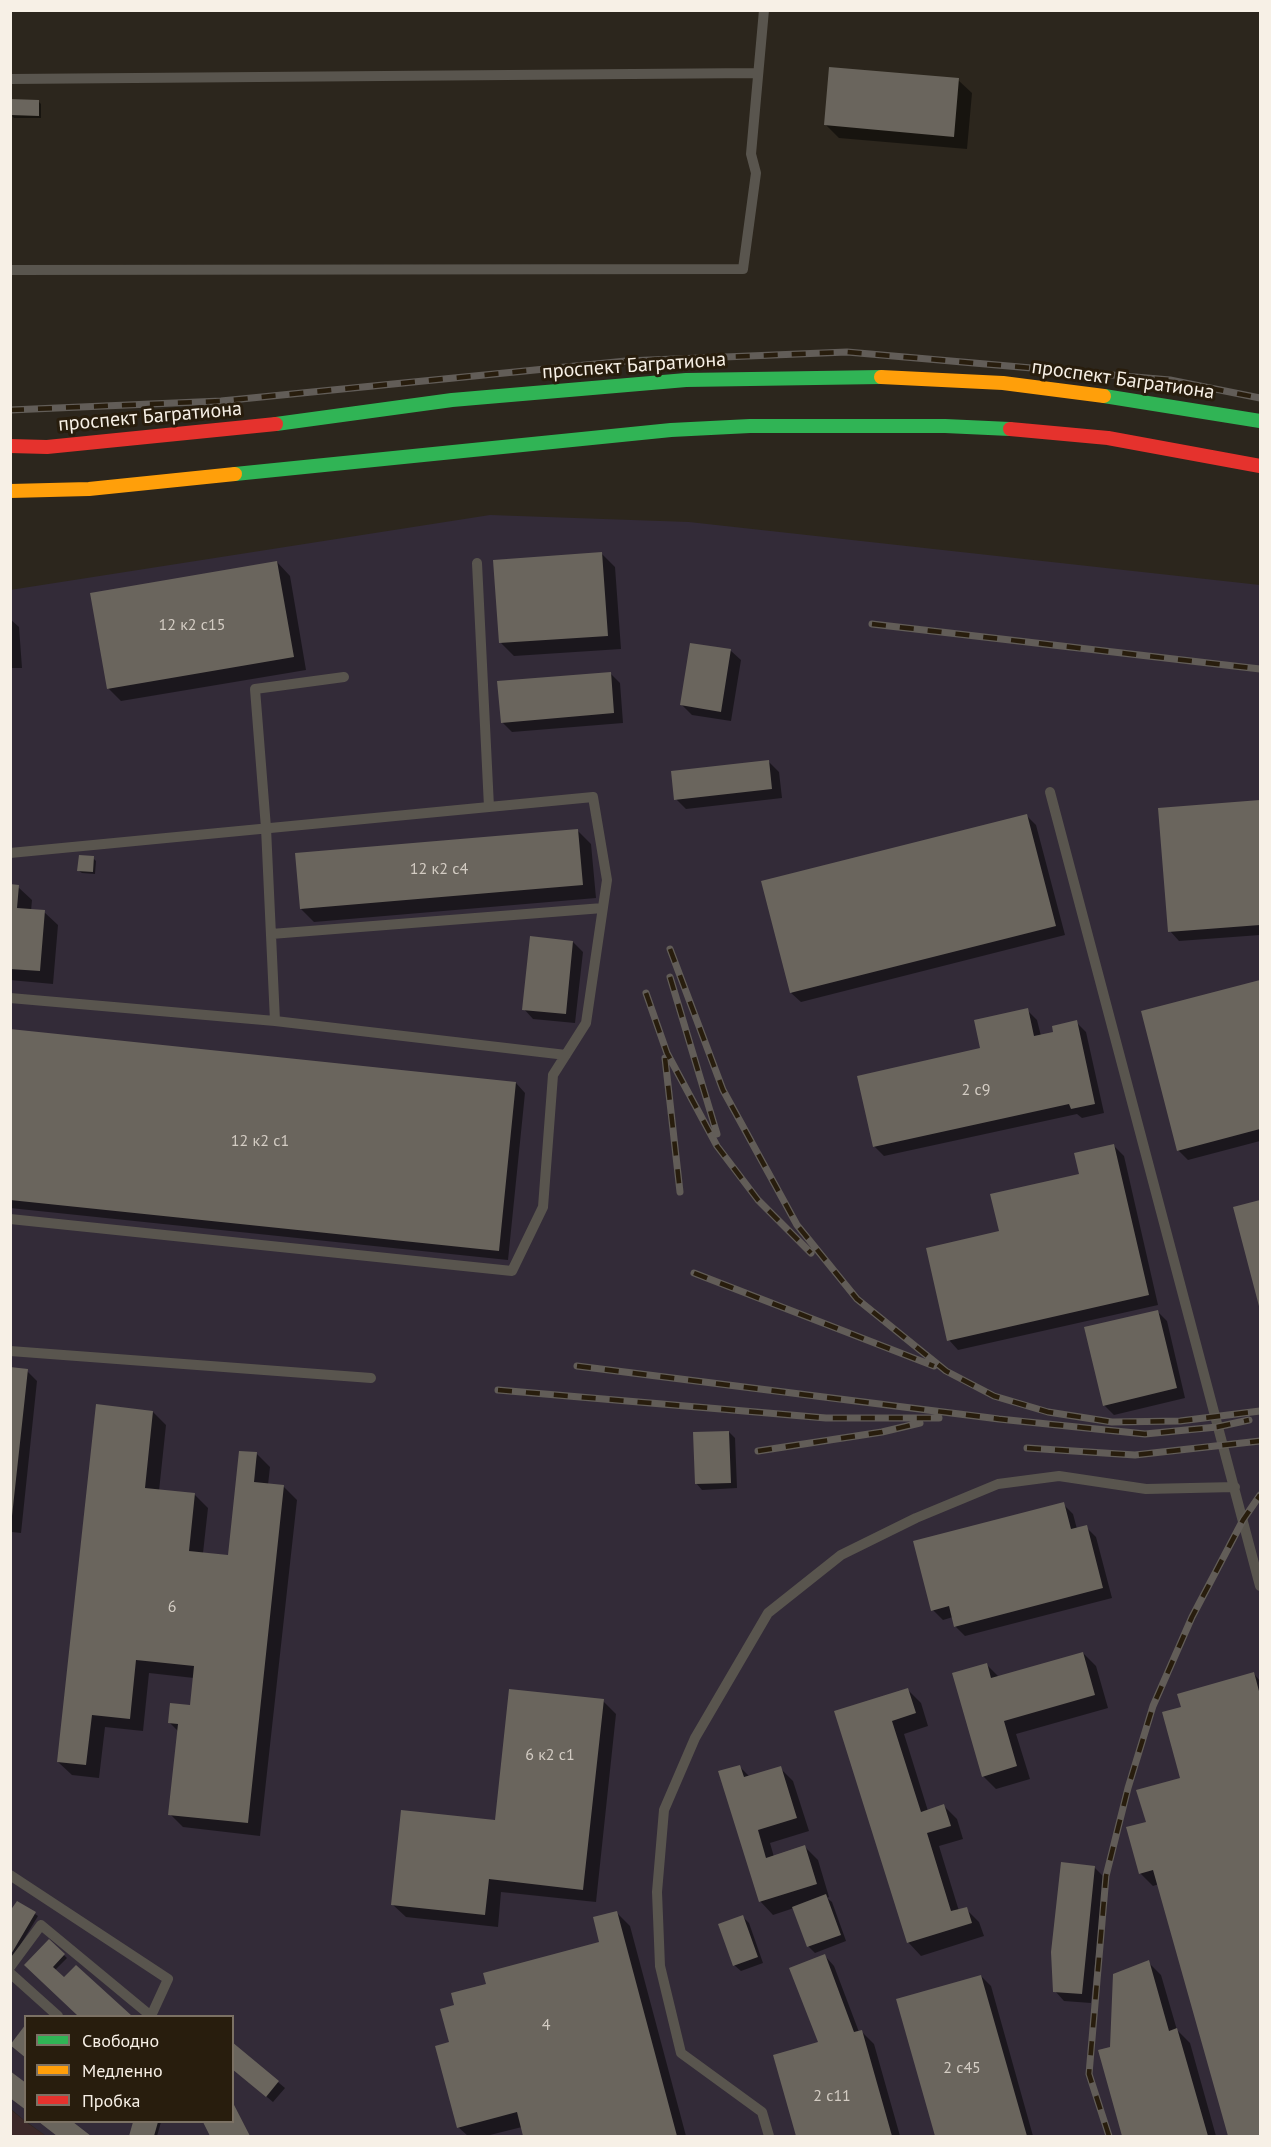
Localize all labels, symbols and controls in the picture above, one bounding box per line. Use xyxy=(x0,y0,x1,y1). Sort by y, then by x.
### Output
street label: проспект Багратиона xyxy=(541,348,727,384)
street label: проспект Багратиона xyxy=(1030,355,1216,405)
street label: проспект Багратиона xyxy=(57,397,243,437)
house number: 12 к2 с15 xyxy=(158,615,226,635)
house number: 12 к2 с4 xyxy=(410,859,468,879)
house number: 2 с9 xyxy=(962,1080,990,1100)
house number: 12 к2 с1 xyxy=(231,1131,289,1151)
house number: 6 xyxy=(168,1597,176,1617)
house number: 6 к2 с1 xyxy=(525,1745,575,1765)
legend xyxy=(24,2015,234,2123)
house number: 4 xyxy=(542,2015,550,2035)
text: Свободно xyxy=(82,2029,159,2052)
house number: 2 с45 xyxy=(943,2058,981,2078)
text: Медленно xyxy=(82,2059,163,2082)
house number: 2 с11 xyxy=(813,2086,851,2106)
text: Пробка xyxy=(82,2089,140,2112)

